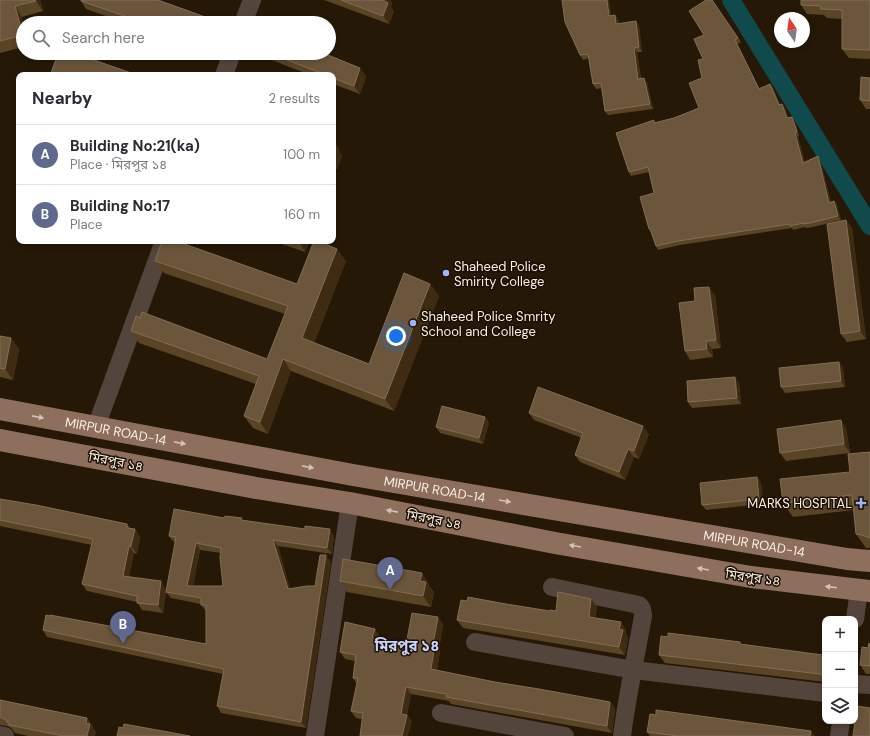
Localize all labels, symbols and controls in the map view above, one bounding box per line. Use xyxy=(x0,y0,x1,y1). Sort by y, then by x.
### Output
north arrow xyxy=(774,12,810,48)
search box xyxy=(16,16,336,60)
icon: search xyxy=(30,27,52,49)
text: Search here xyxy=(62,28,145,48)
text: Nearby xyxy=(32,87,92,109)
text: 2 results xyxy=(269,90,320,107)
text: Building No:21(ka) xyxy=(70,136,200,156)
text: A xyxy=(40,146,50,163)
text: 100 m xyxy=(283,146,320,163)
text: Place · মিরপুর ১৪ xyxy=(70,156,167,173)
text: Building No:17 xyxy=(70,196,170,216)
text: B xyxy=(41,206,49,223)
text: 160 m xyxy=(284,206,320,223)
text: Place xyxy=(70,216,102,233)
place label: Shaheed Police Smirity College xyxy=(454,258,546,290)
marker: Shaheed Police Smirity College xyxy=(441,268,451,278)
place label: Shaheed Police Smrity School and College xyxy=(421,308,556,340)
marker: Shaheed Police Smrity School and College xyxy=(408,318,418,328)
your location xyxy=(386,326,406,346)
street label: MIRPUR ROAD-14 xyxy=(64,413,168,449)
one-way arrow xyxy=(32,414,44,420)
one-way arrow xyxy=(174,440,186,446)
street label: মিরপুর ১৪ xyxy=(86,448,145,475)
one-way arrow xyxy=(302,464,314,470)
street label: MIRPUR ROAD-14 xyxy=(383,472,487,506)
place label: MARKS HOSPITAL xyxy=(747,495,852,512)
marker: MARKS HOSPITAL xyxy=(855,497,867,509)
one-way arrow xyxy=(499,498,511,504)
street label: মিরপুর ১৪ xyxy=(404,506,463,533)
one-way arrow xyxy=(386,508,398,514)
street label: MIRPUR ROAD-14 xyxy=(702,527,806,561)
one-way arrow xyxy=(568,543,581,549)
pin: A xyxy=(377,557,403,590)
street label: মিরপুর ১৪ xyxy=(723,565,781,590)
one-way arrow xyxy=(696,566,709,572)
one-way arrow xyxy=(825,584,837,590)
pin: B xyxy=(110,611,136,644)
map controls xyxy=(822,616,858,724)
button: + xyxy=(822,616,858,652)
district label: মিরপুর ১৪ xyxy=(374,636,439,656)
button: − xyxy=(822,652,858,688)
button: layers xyxy=(822,688,858,724)

